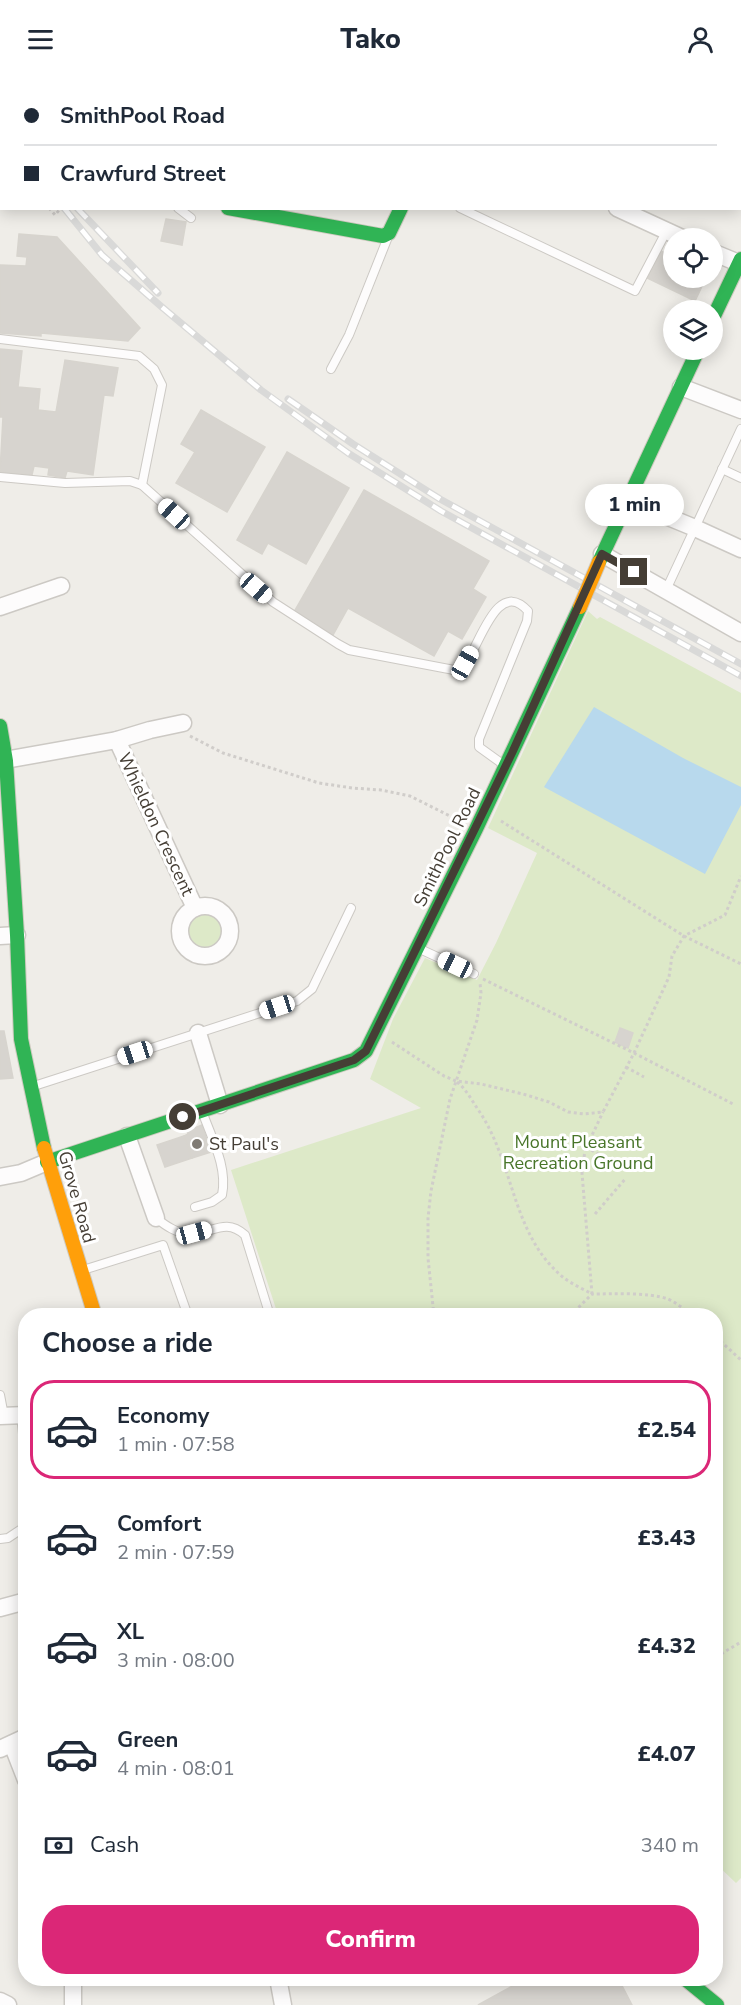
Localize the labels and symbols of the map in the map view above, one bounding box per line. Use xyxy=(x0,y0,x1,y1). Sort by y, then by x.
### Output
callout: 1 min xyxy=(584,485,684,527)
car xyxy=(155,495,193,533)
route end xyxy=(620,558,647,585)
car xyxy=(237,569,275,607)
car xyxy=(448,643,482,683)
street label: Whieldon Crescent xyxy=(112,749,200,900)
street label: SmithPool Road xyxy=(408,783,486,911)
car xyxy=(435,949,475,981)
car xyxy=(257,993,297,1021)
car xyxy=(115,1039,155,1067)
route start xyxy=(169,1103,196,1130)
park label: Mount Pleasant Recreation Ground xyxy=(503,1130,653,1175)
place label: St Paul's xyxy=(209,1132,279,1156)
marker: St Paul's xyxy=(190,1137,204,1151)
street label: Grove Road xyxy=(52,1148,102,1246)
car xyxy=(174,1220,214,1246)

